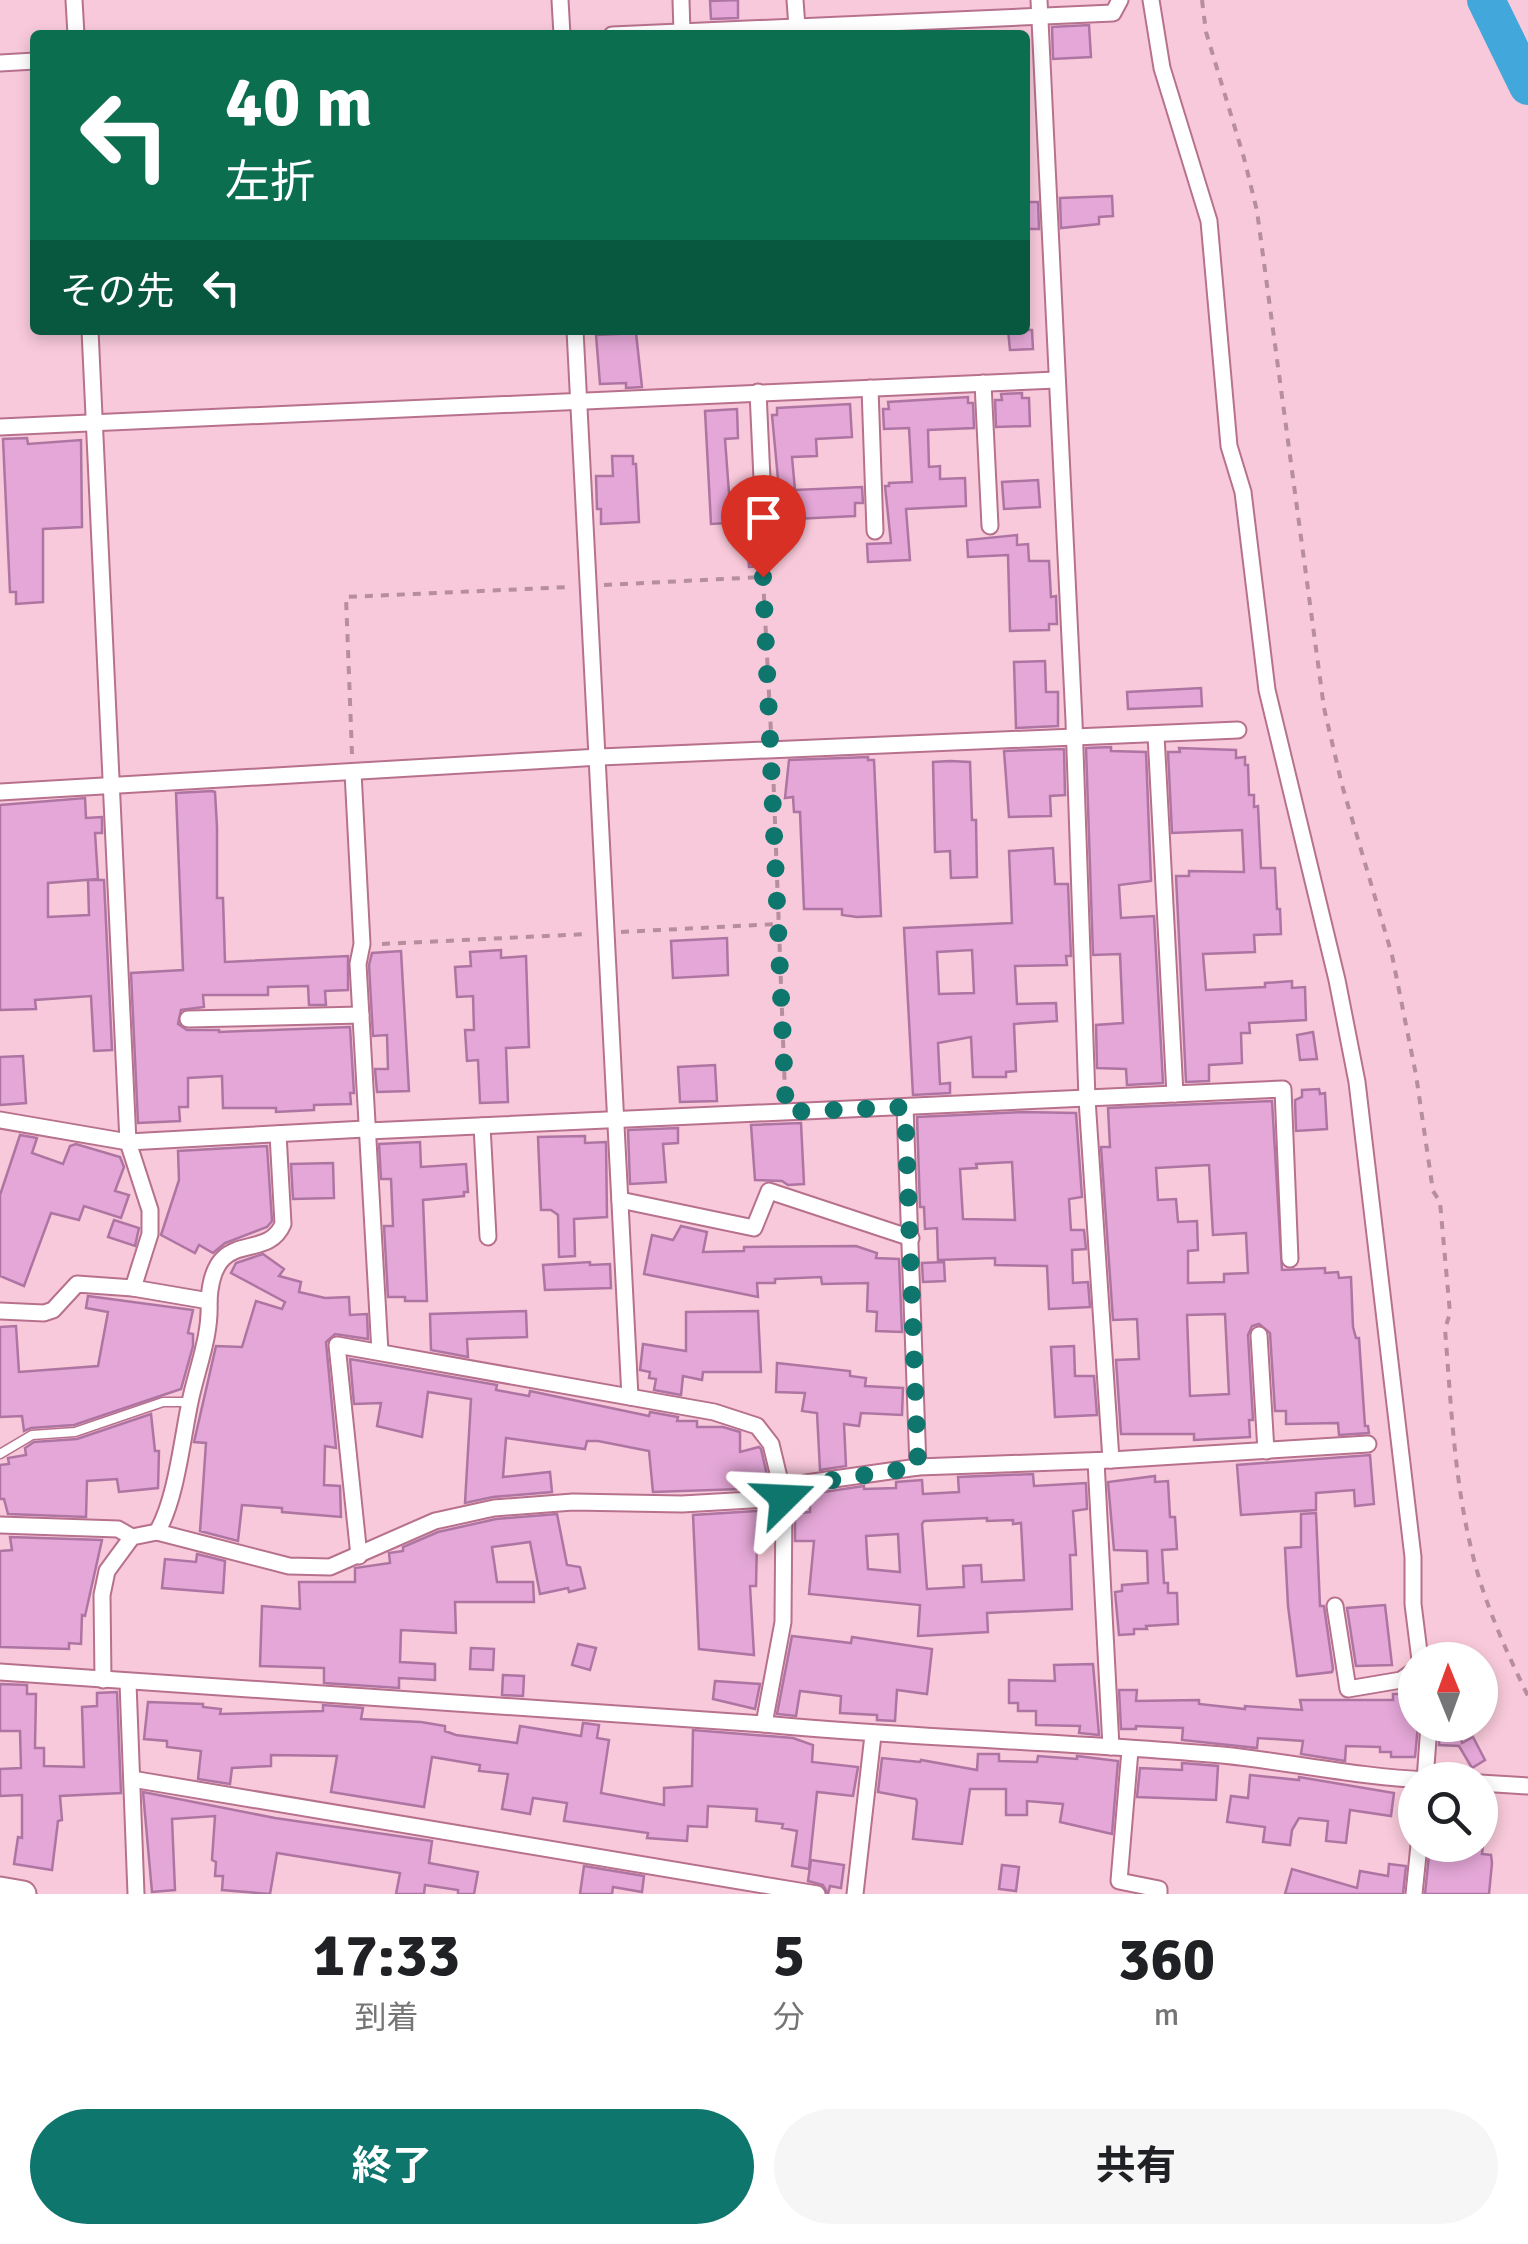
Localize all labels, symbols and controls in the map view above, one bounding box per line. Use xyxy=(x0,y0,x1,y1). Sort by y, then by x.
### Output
text: 40 m xyxy=(225,59,373,145)
icon: left xyxy=(60,70,190,200)
text: 左折 xyxy=(225,155,315,210)
icon: left xyxy=(194,260,249,315)
text: その先 xyxy=(60,268,174,315)
pin xyxy=(721,475,806,578)
icon: arrive xyxy=(736,490,791,545)
position arrow xyxy=(732,1446,836,1550)
north arrow xyxy=(1398,1642,1498,1742)
map controls xyxy=(1398,1642,1498,1862)
button: search xyxy=(1398,1762,1498,1862)
text: 17:33 xyxy=(313,1919,460,1993)
text: 5 xyxy=(773,1919,805,1993)
text: 360 xyxy=(1118,1923,1215,1997)
text: m xyxy=(1154,1995,1179,2034)
text: 到着 xyxy=(354,1998,418,2037)
text: 分 xyxy=(773,1998,805,2037)
button: 終了 xyxy=(30,2109,754,2224)
button: 共有 xyxy=(774,2109,1498,2224)

